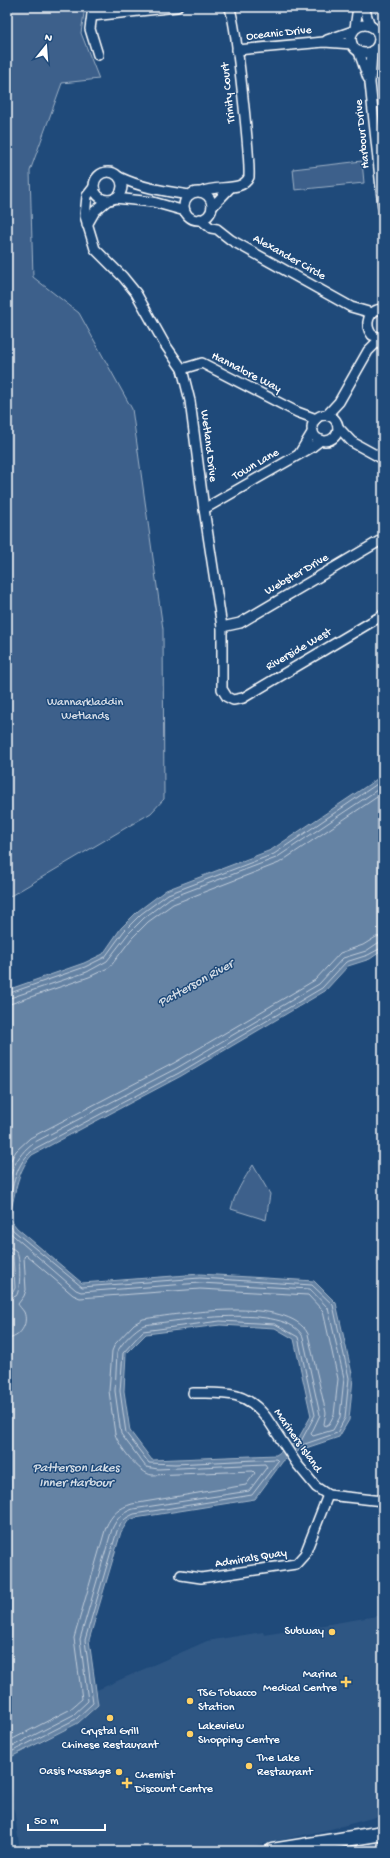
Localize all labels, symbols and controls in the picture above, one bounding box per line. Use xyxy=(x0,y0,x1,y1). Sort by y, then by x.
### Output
street label: Oceanic Drive xyxy=(246,24,313,44)
north arrow xyxy=(26,26,66,66)
text: N xyxy=(43,32,54,45)
street label: Trinity Court xyxy=(219,61,239,125)
street label: Harbour Drive xyxy=(352,98,374,169)
street label: Alexander Circle xyxy=(250,232,329,284)
street label: Hannalore Way xyxy=(209,349,283,397)
street label: Wetland Drive xyxy=(197,409,219,484)
street label: Town Lane xyxy=(229,446,283,484)
street label: Webster Drive xyxy=(263,551,332,599)
street label: Riverside West xyxy=(264,625,335,674)
park label: Wannarkladdin Wetlands xyxy=(47,696,123,724)
water label: Patterson River xyxy=(156,956,238,1011)
street label: Mariners Island xyxy=(270,1406,325,1476)
water label: Patterson Lakes Inner Harbour xyxy=(33,1461,120,1491)
street label: Admirals Quay xyxy=(214,1546,288,1572)
place label: Subway xyxy=(285,1625,324,1639)
marker: Subway xyxy=(327,1627,337,1637)
place label: Marina Medical Centre xyxy=(263,1668,338,1696)
marker: Marina Medical Centre xyxy=(340,1676,352,1688)
place label: TSG Tobacco Station xyxy=(197,1687,257,1715)
marker: TSG Tobacco Station xyxy=(185,1696,195,1706)
marker: Crystal Grill Chinese Restaurant xyxy=(105,1713,115,1723)
place label: Lakeview Shopping Centre xyxy=(198,1720,281,1748)
place label: Crystal Grill Chinese Restaurant xyxy=(62,1725,159,1753)
marker: Lakeview Shopping Centre xyxy=(185,1729,195,1739)
place label: The Lake Restaurant xyxy=(256,1752,314,1780)
marker: The Lake Restaurant xyxy=(244,1761,254,1771)
place label: Oasis Massage xyxy=(39,1765,112,1779)
marker: Oasis Massage xyxy=(114,1767,124,1777)
place label: Chemist Discount Centre xyxy=(134,1769,214,1797)
marker: Chemist Discount Centre xyxy=(122,1778,132,1788)
scale bar xyxy=(28,1806,105,1832)
text: 50 m xyxy=(34,1815,59,1829)

